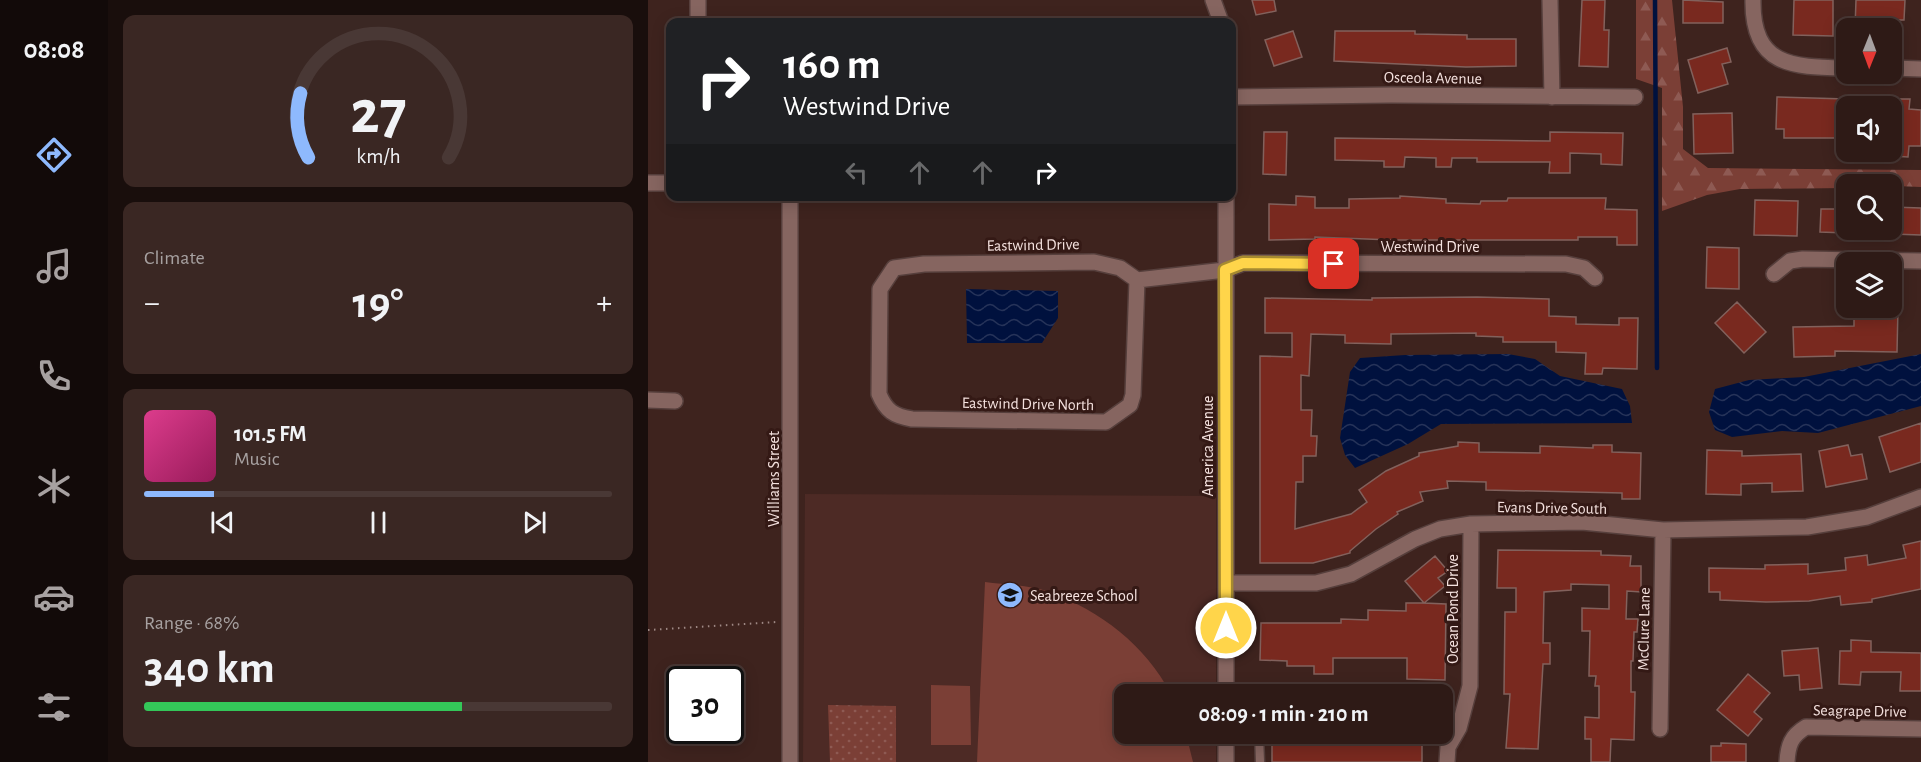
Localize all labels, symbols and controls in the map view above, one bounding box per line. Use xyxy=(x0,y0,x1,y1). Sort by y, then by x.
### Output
north arrow xyxy=(1836,18,1902,84)
map controls xyxy=(1836,18,1902,318)
text: 08:08 xyxy=(24,36,84,63)
icon: right xyxy=(684,42,762,120)
text: 160 m xyxy=(783,44,881,86)
street label: Osceola Avenue xyxy=(1384,69,1482,87)
text: 27 xyxy=(350,82,406,144)
text: Westwind Drive xyxy=(783,93,950,120)
button: sound xyxy=(1836,96,1902,162)
icon: directions xyxy=(33,134,75,176)
text: km/h xyxy=(356,146,400,167)
icon: left xyxy=(840,156,873,189)
icon: ahead xyxy=(903,156,936,189)
icon: ahead xyxy=(966,156,999,189)
icon: right xyxy=(1029,156,1062,189)
button: search xyxy=(1836,174,1902,240)
street label: Eastwind Drive xyxy=(986,236,1080,254)
pin xyxy=(1308,238,1359,289)
street label: Westwind Drive xyxy=(1380,239,1480,255)
icon: music xyxy=(33,245,75,287)
icon: arrive xyxy=(1317,247,1350,280)
text: Climate xyxy=(144,248,205,268)
button: layers xyxy=(1836,252,1902,318)
text: 19° xyxy=(352,281,404,326)
text: − xyxy=(144,287,160,320)
text: + xyxy=(596,287,612,320)
icon: phone xyxy=(33,355,75,397)
street label: Eastwind Drive North xyxy=(962,395,1094,413)
street label: America Avenue xyxy=(1200,396,1216,496)
text: 101.5 FM xyxy=(234,423,307,445)
street label: Williams Street xyxy=(766,431,782,527)
text: Music xyxy=(234,449,280,469)
icon: climate xyxy=(33,465,75,507)
street label: Evans Drive South xyxy=(1497,499,1607,517)
icon: previous xyxy=(206,506,239,539)
icon: pause xyxy=(362,506,395,539)
icon: next xyxy=(518,506,551,539)
street label: Ocean Pond Drive xyxy=(1445,554,1461,664)
icon: car xyxy=(33,576,75,618)
school or university icon: Seabreeze School xyxy=(995,580,1025,610)
street label: McClure Lane xyxy=(1635,587,1653,671)
place label: Seabreeze School xyxy=(1030,588,1138,604)
position arrow xyxy=(1194,596,1258,660)
text: Range · 68% xyxy=(144,613,240,633)
text: 340 km xyxy=(144,646,275,691)
speed limit sign: 30 xyxy=(666,666,744,744)
icon: filters xyxy=(33,686,75,728)
street label: Seagrape Drive xyxy=(1813,702,1907,720)
text: 08:09 · 1 min · 210 m xyxy=(1199,703,1369,725)

